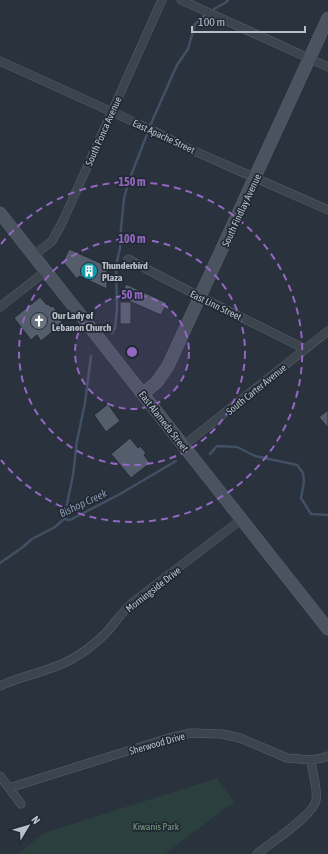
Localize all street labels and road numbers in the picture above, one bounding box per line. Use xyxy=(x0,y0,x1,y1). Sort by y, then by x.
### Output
street label: South Ponca Avenue xyxy=(83,94,124,168)
street label: East Apache Street xyxy=(131,117,197,156)
street label: South Findlay Avenue xyxy=(220,172,263,248)
street label: East Linn Street xyxy=(188,288,243,323)
street label: South Carter Avenue xyxy=(224,361,289,417)
street label: East Alameda Street xyxy=(137,389,191,454)
street label: Morningside Drive xyxy=(124,564,183,614)
street label: Sherwood Drive xyxy=(128,730,187,757)

